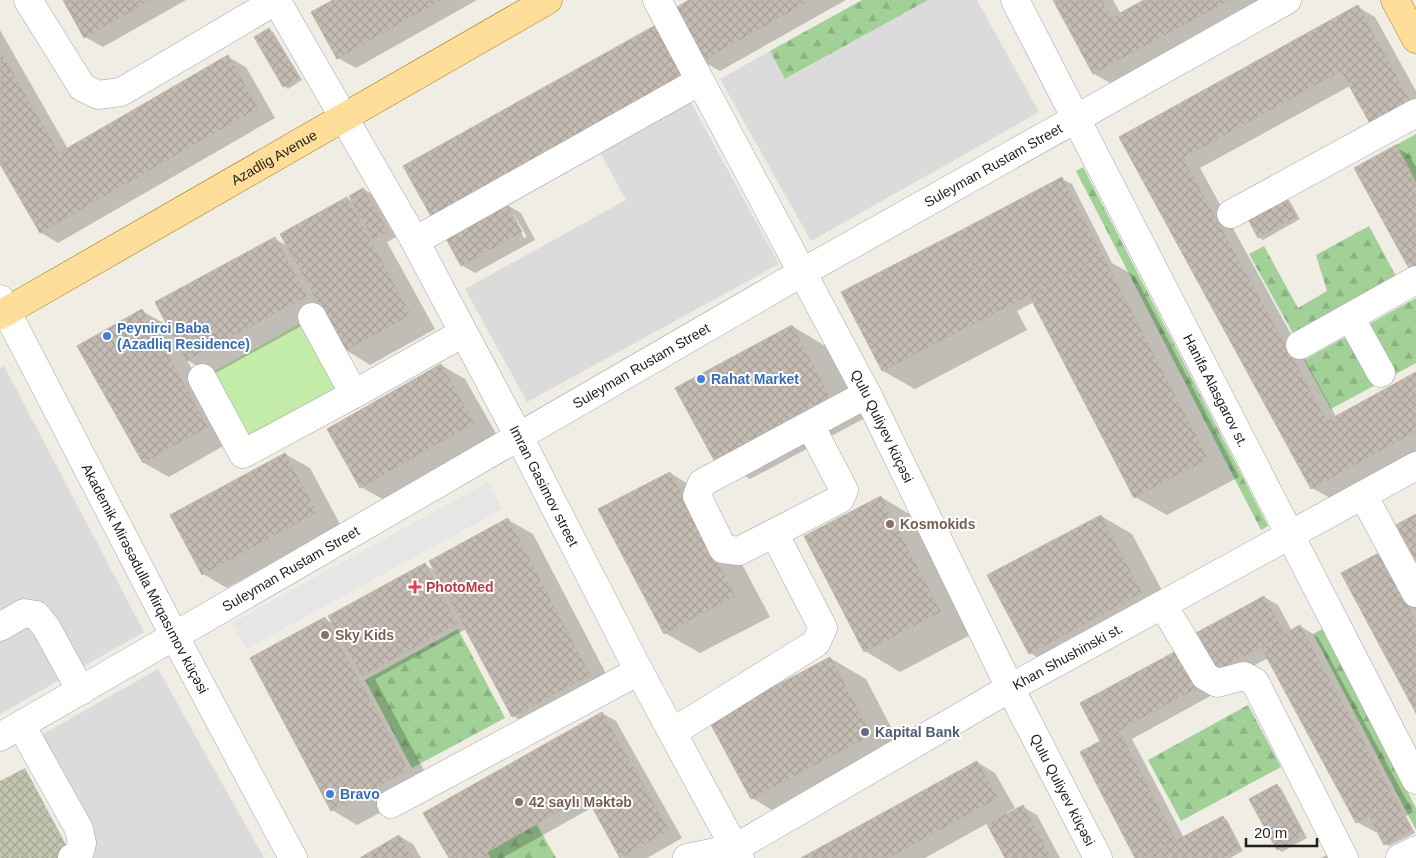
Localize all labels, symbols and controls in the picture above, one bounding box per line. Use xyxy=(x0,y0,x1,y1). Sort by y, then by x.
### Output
street label: Suleyman Rustam Street xyxy=(921,120,1065,210)
street label: Azadlig Avenue xyxy=(228,126,320,188)
place label: Peynirci Baba (Azadliq Residence) xyxy=(117,320,250,352)
street label: Suleyman Rustam Street xyxy=(570,320,713,412)
marker: Peynirci Baba (Azadliq Residence) xyxy=(101,330,113,342)
street label: Hanifa Alasgarov st. xyxy=(1180,331,1251,450)
street label: Qulu Quliyev küçəsi xyxy=(848,367,917,485)
place label: Rahat Market xyxy=(711,371,799,387)
marker: Rahat Market xyxy=(695,373,707,385)
street label: Imran Gasimov street xyxy=(506,423,582,549)
street label: Akademik Mirəsədulla Mirqasımov küçəsi xyxy=(79,461,212,696)
place label: Kosmokids xyxy=(900,516,976,532)
marker: Kosmokids xyxy=(884,518,896,530)
street label: Suleyman Rustam Street xyxy=(219,523,362,615)
place label: PhotoMed xyxy=(426,579,494,595)
marker: PhotoMed xyxy=(408,580,422,594)
street label: Khan Shushinski st. xyxy=(1010,620,1125,693)
place label: Sky Kids xyxy=(335,627,394,643)
marker: Sky Kids xyxy=(319,629,331,641)
place label: Kapital Bank xyxy=(875,724,960,740)
marker: Kapital Bank xyxy=(859,726,871,738)
street label: Qulu Quliyev küçəsi xyxy=(1027,731,1098,848)
place label: Bravo xyxy=(340,786,380,802)
marker: Bravo xyxy=(324,788,336,800)
place label: 42 saylı Məktəb xyxy=(529,794,632,810)
marker: 42 saylı Məktəb xyxy=(513,796,525,808)
scale bar xyxy=(1246,816,1317,848)
text: 20 m xyxy=(1254,824,1287,841)

